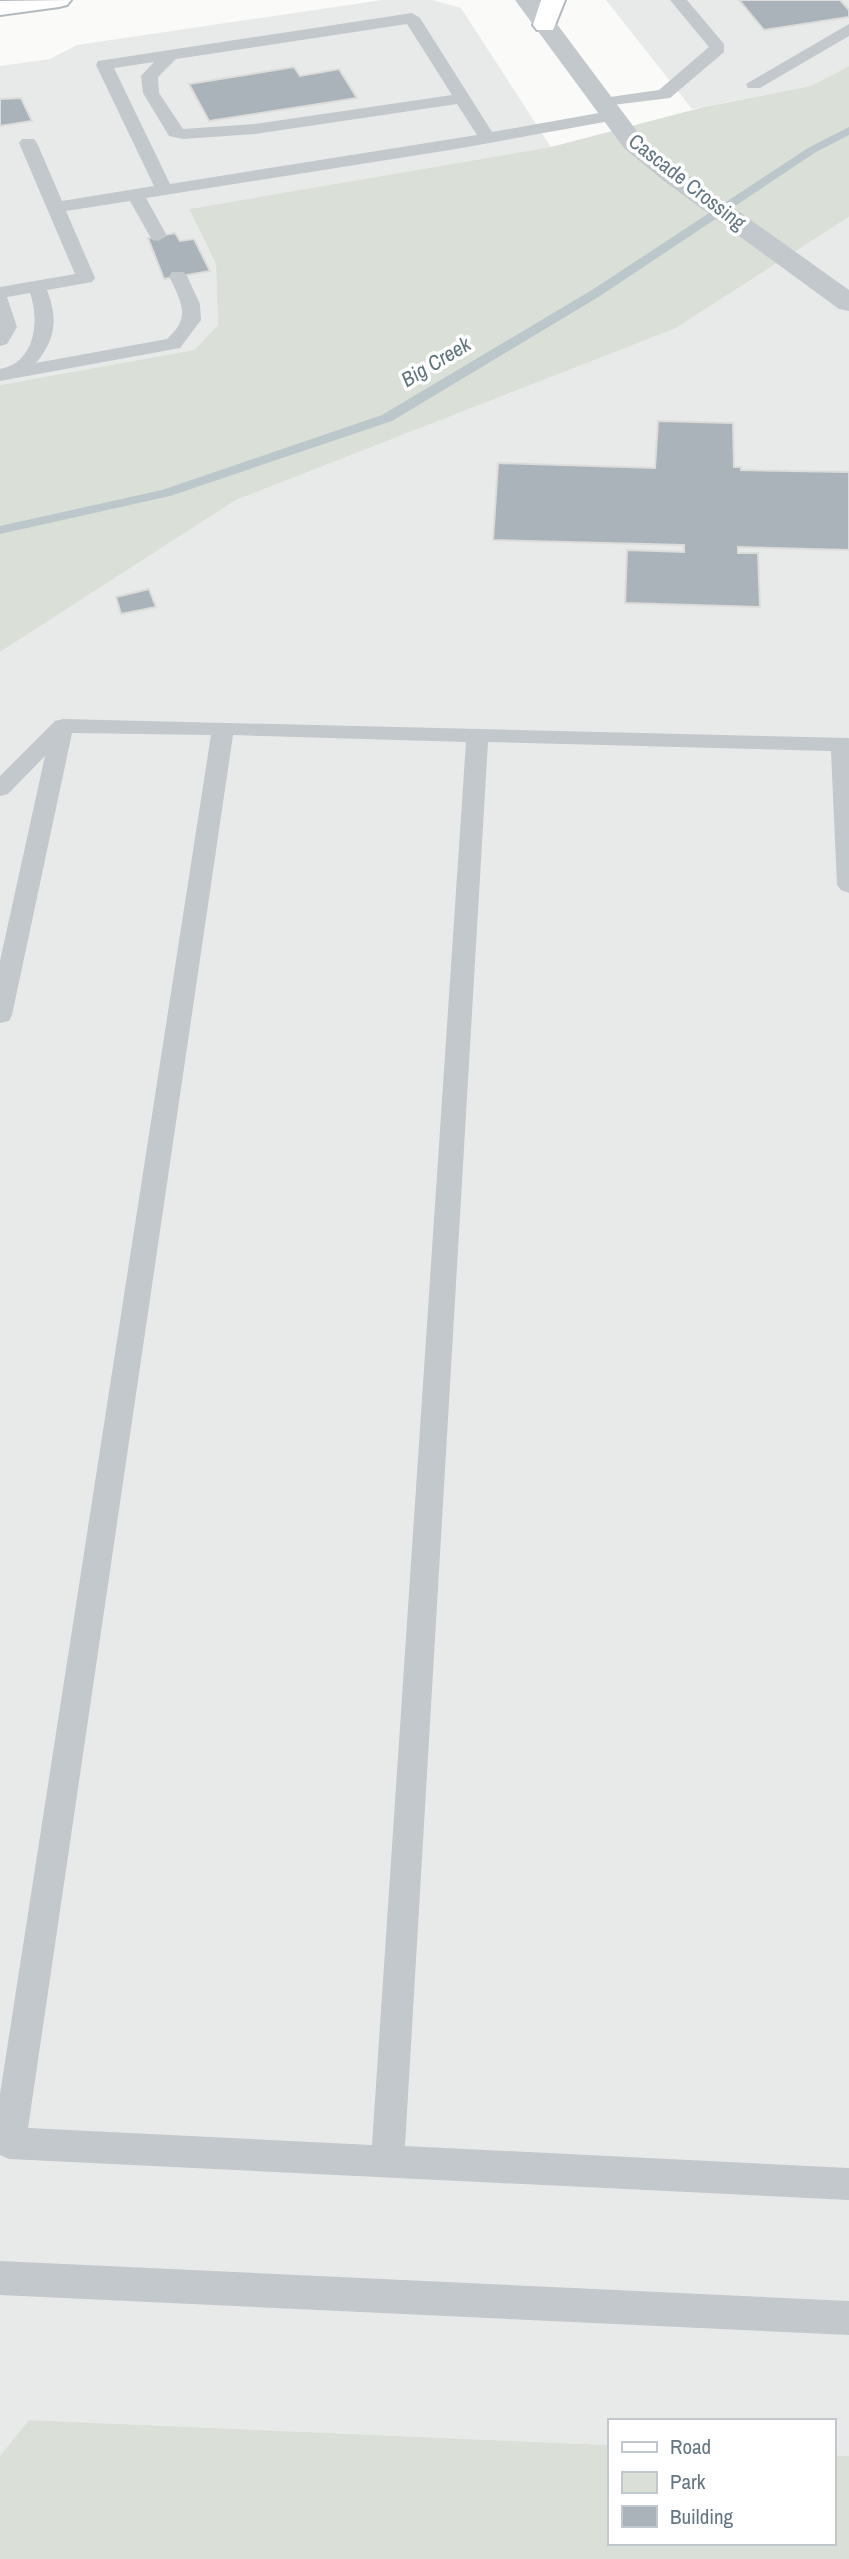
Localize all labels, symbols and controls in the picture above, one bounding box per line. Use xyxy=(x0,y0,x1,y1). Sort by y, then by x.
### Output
street label: Cascade Crossing xyxy=(623,127,752,237)
water label: Big Creek xyxy=(395,329,477,394)
legend xyxy=(608,2419,835,2545)
text: Road xyxy=(670,2432,711,2461)
text: Park xyxy=(670,2467,706,2496)
text: Building xyxy=(670,2502,734,2531)

